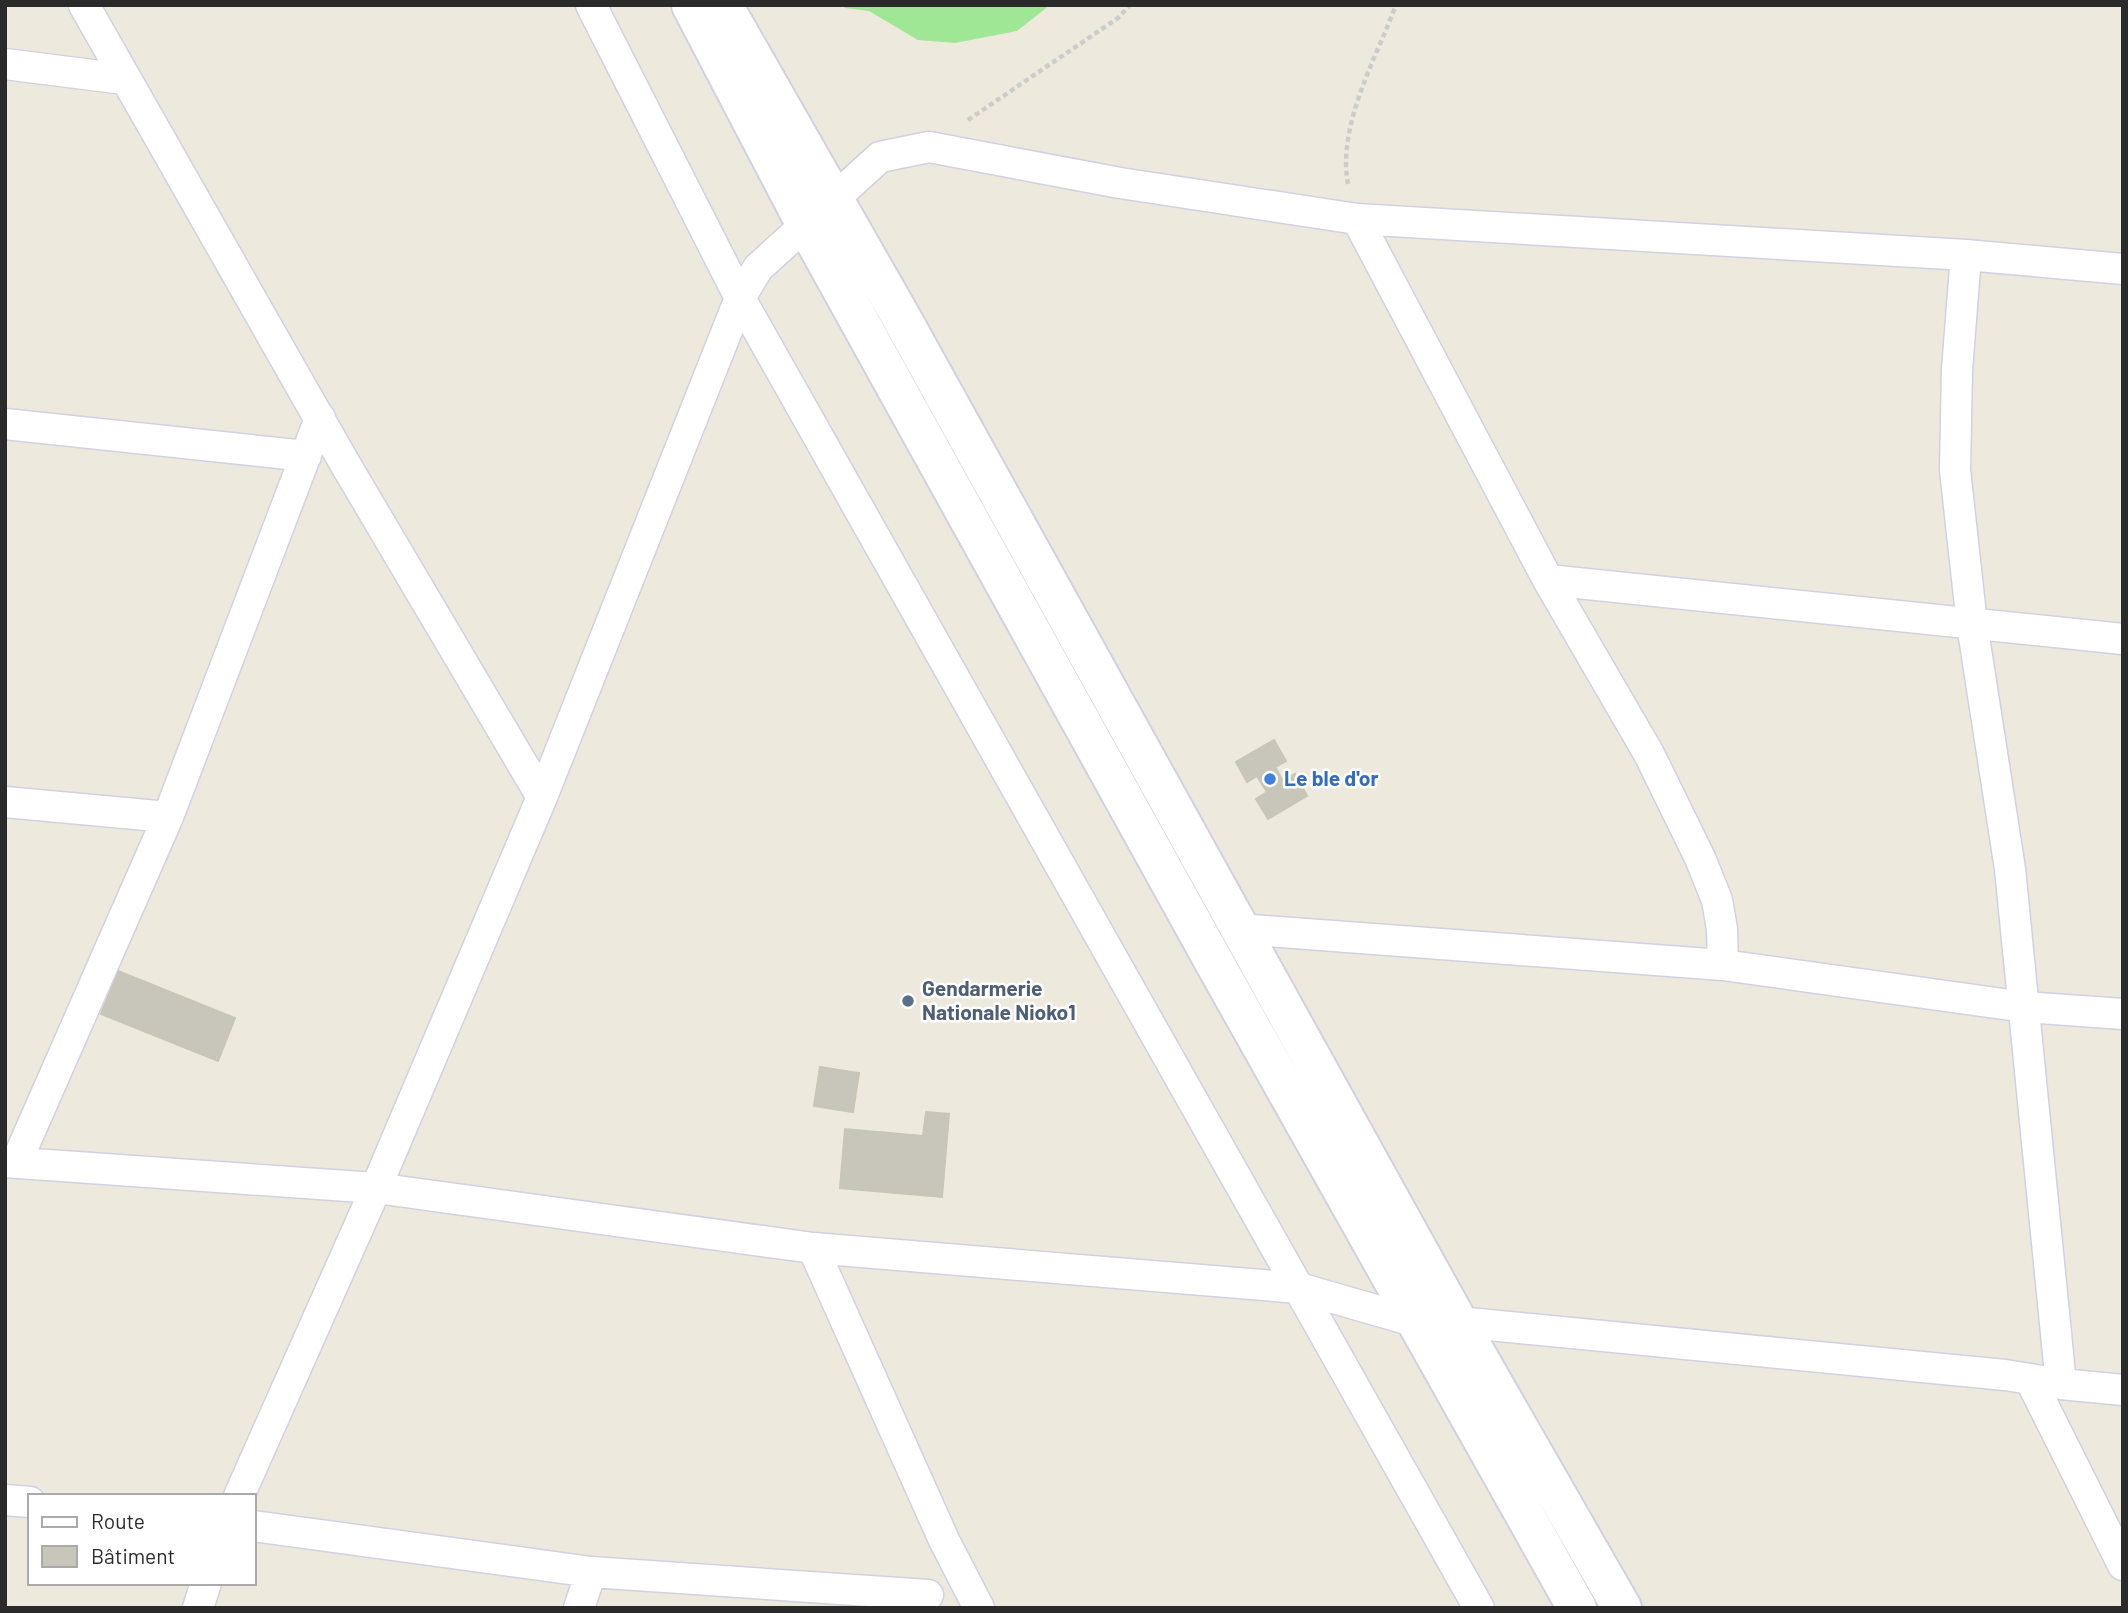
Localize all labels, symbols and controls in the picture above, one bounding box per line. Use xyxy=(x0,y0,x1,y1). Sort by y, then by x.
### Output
place label: Le ble d'or xyxy=(1284,765,1378,790)
marker: Le ble d'or xyxy=(1262,771,1278,787)
place label: Gendarmerie Nationale Nioko1 xyxy=(922,975,1076,1024)
marker: Gendarmerie Nationale Nioko1 xyxy=(900,993,916,1009)
legend xyxy=(28,1494,256,1585)
text: Route xyxy=(91,1508,145,1533)
text: Bâtiment xyxy=(91,1543,175,1568)

